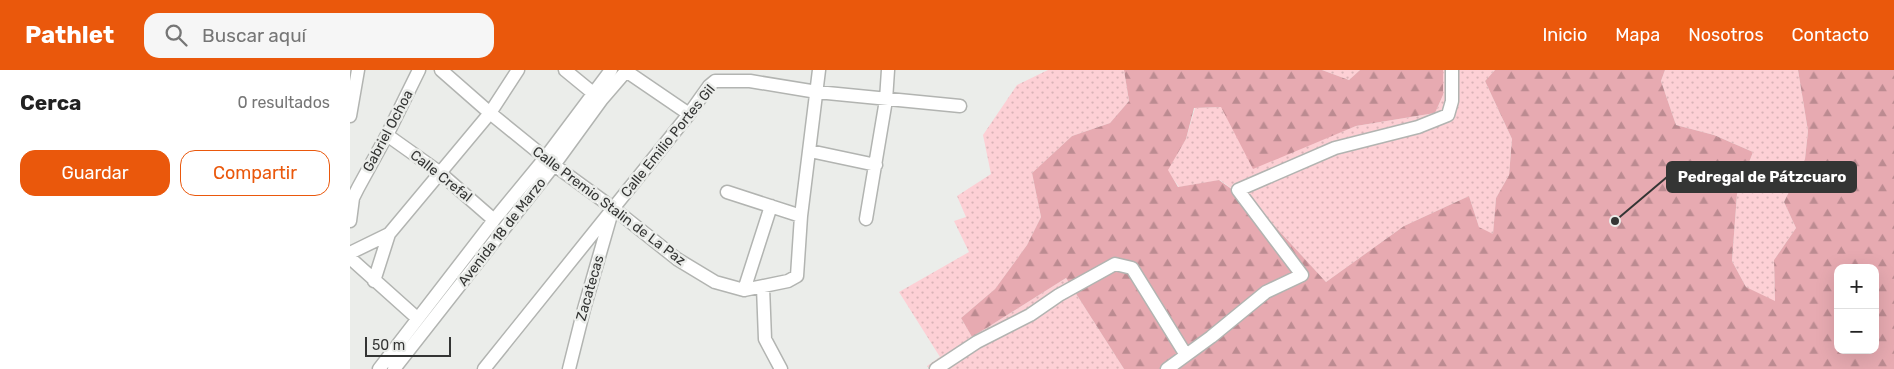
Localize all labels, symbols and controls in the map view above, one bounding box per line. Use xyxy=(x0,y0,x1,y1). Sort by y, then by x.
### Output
search box xyxy=(144,13,494,58)
text: Pathlet xyxy=(25,21,114,49)
icon: search xyxy=(162,21,190,49)
text: Buscar aquí xyxy=(202,24,306,47)
text: Inicio xyxy=(1542,24,1587,46)
text: Mapa xyxy=(1615,24,1660,46)
text: Nosotros xyxy=(1688,24,1764,46)
text: Contacto xyxy=(1792,24,1869,46)
street label: Calle Emilio Portes Gil xyxy=(617,81,719,201)
street label: Gabriel Ochoa xyxy=(359,87,417,175)
text: Cerca xyxy=(20,90,81,115)
text: 0 resultados xyxy=(237,93,330,112)
street label: Calle Premio Stalin de La Paz xyxy=(529,143,689,269)
street label: Calle Crefal xyxy=(407,147,475,205)
button: Guardar xyxy=(20,150,170,196)
button: Compartir xyxy=(180,150,330,196)
callout: Pedregal de Pátzcuaro xyxy=(1667,162,1856,192)
text: Pedregal de Pátzcuaro xyxy=(1678,168,1846,186)
street label: Avenida 18 de Marzo xyxy=(454,174,550,290)
street label: Zacatecas xyxy=(573,253,607,323)
map controls xyxy=(1834,264,1879,354)
button: + xyxy=(1834,264,1879,309)
button: − xyxy=(1834,309,1879,354)
scale bar xyxy=(365,334,451,357)
text: 50 m xyxy=(372,337,405,354)

